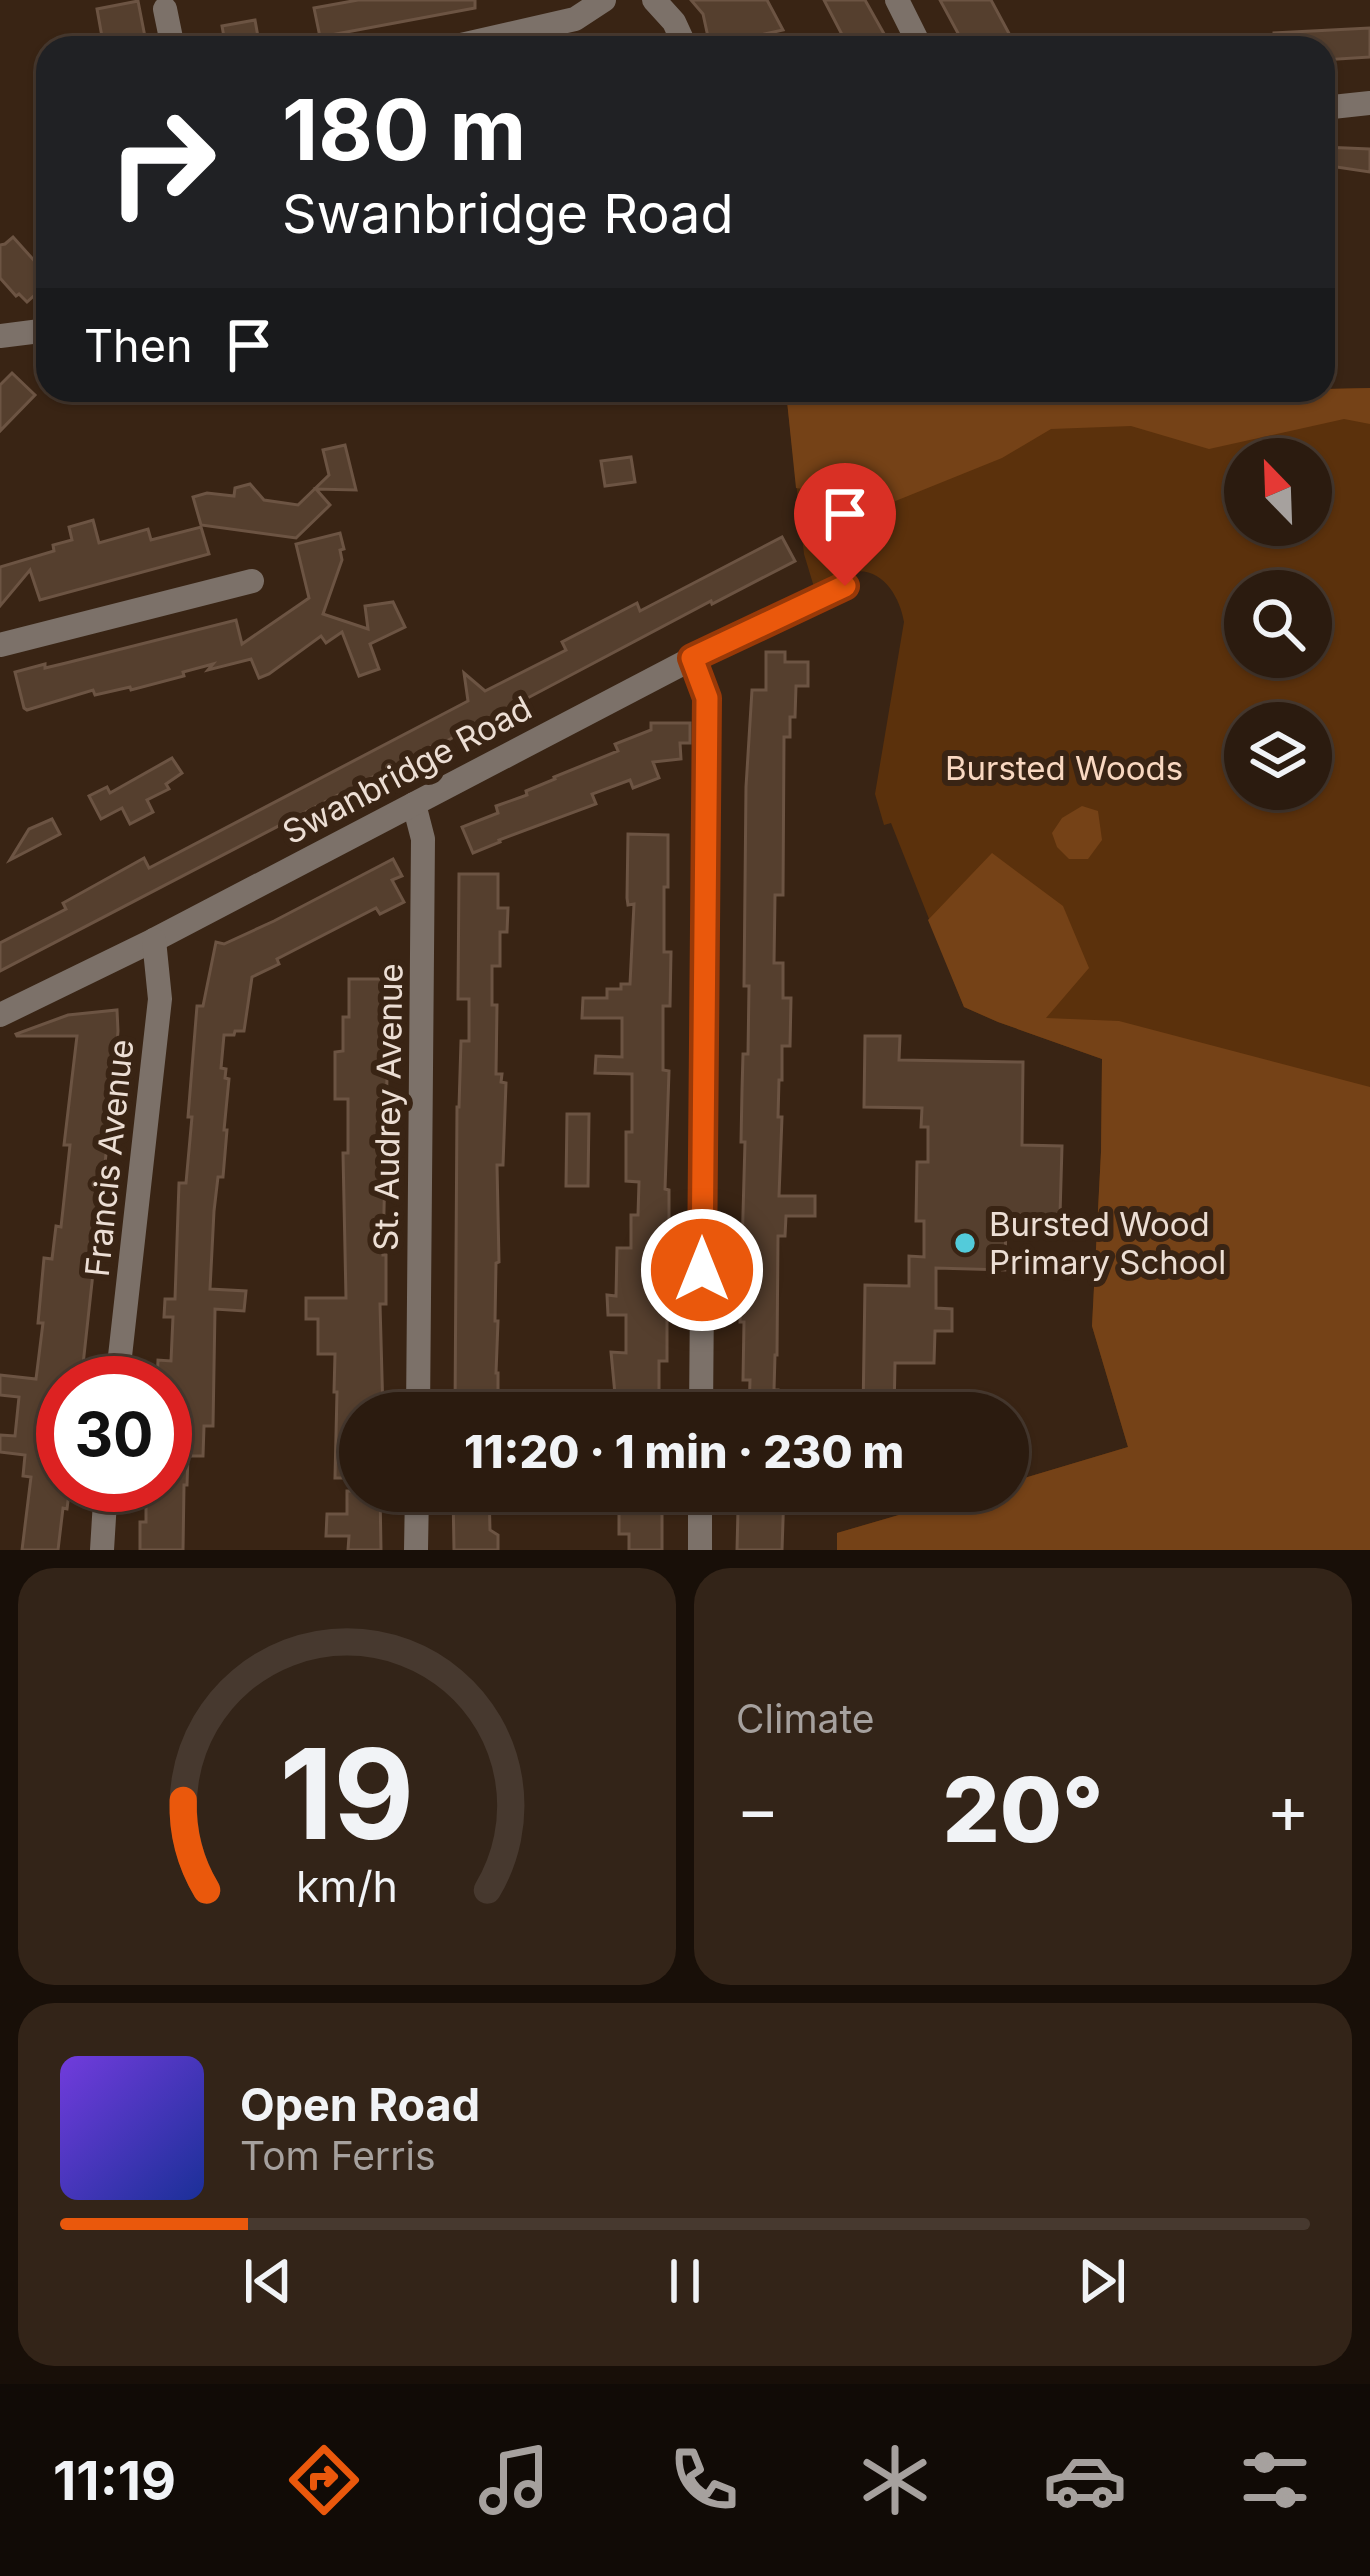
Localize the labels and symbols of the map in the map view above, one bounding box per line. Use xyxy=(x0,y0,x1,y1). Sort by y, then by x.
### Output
north arrow xyxy=(1224,438,1332,546)
pin xyxy=(794,463,896,586)
street label: Swanbridge Road xyxy=(276,688,538,852)
park label: Bursted Woods xyxy=(945,748,1183,788)
street label: St. Audrey Avenue xyxy=(365,963,411,1251)
street label: Francis Avenue xyxy=(77,1037,141,1279)
place label: Bursted Wood Primary School xyxy=(989,1204,1226,1282)
position arrow xyxy=(639,1207,765,1333)
marker: Bursted Wood Primary School xyxy=(952,1230,978,1256)
speed limit sign: 30 xyxy=(36,1356,192,1512)

